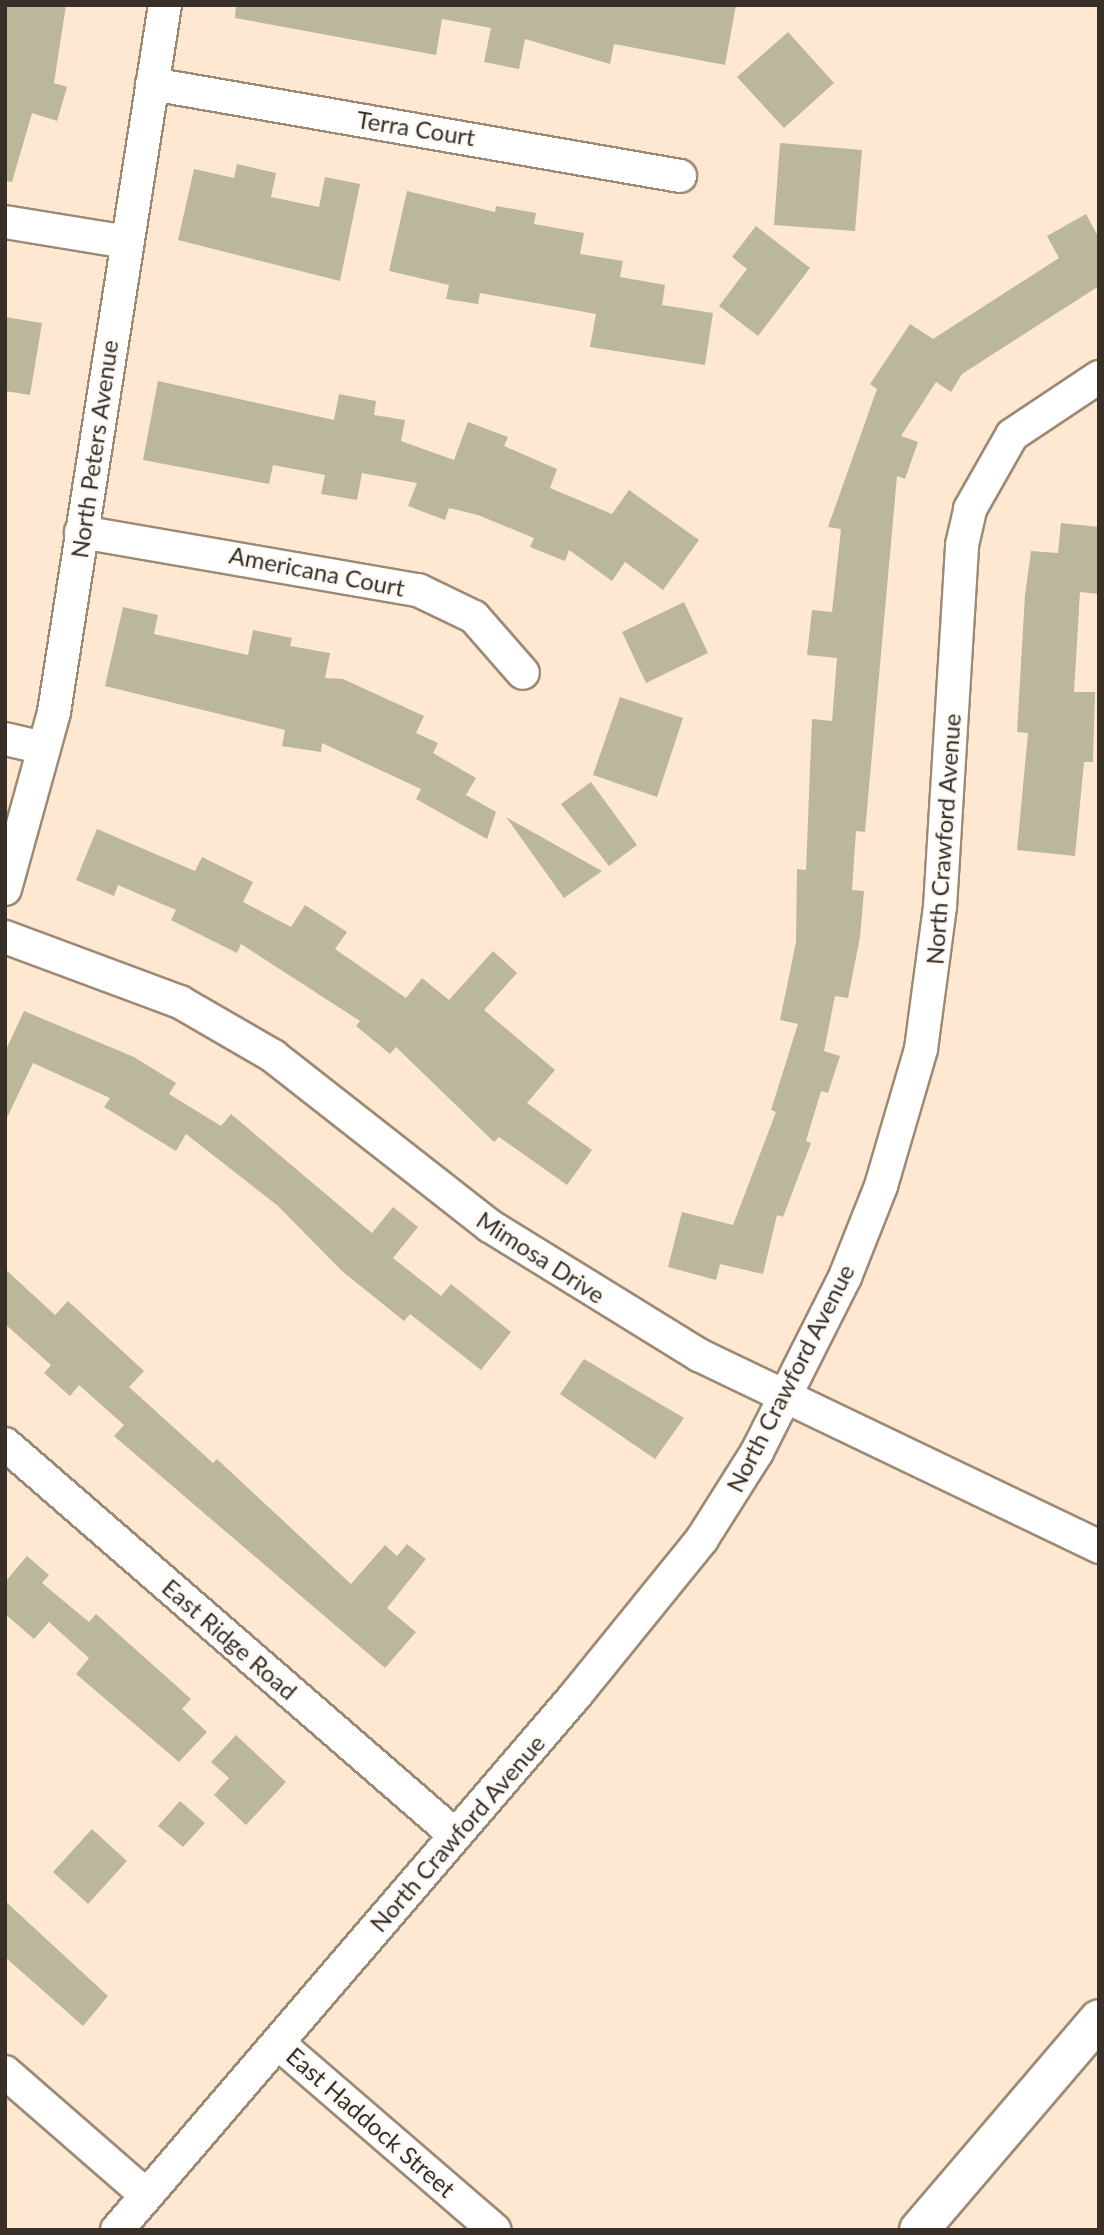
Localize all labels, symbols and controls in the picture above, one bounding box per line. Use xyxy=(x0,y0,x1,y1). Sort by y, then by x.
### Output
street label: Terra Court xyxy=(355,104,477,152)
street label: North Peters Avenue xyxy=(64,338,124,560)
street label: Americana Court xyxy=(227,540,407,602)
street label: North Crawford Avenue xyxy=(920,712,966,966)
street label: Mimosa Drive xyxy=(472,1205,610,1309)
street label: North Crawford Avenue xyxy=(720,1259,860,1497)
street label: East Ridge Road xyxy=(157,1573,303,1705)
street label: North Crawford Avenue xyxy=(363,1728,551,1938)
street label: East Haddock Street xyxy=(281,2041,461,2203)

